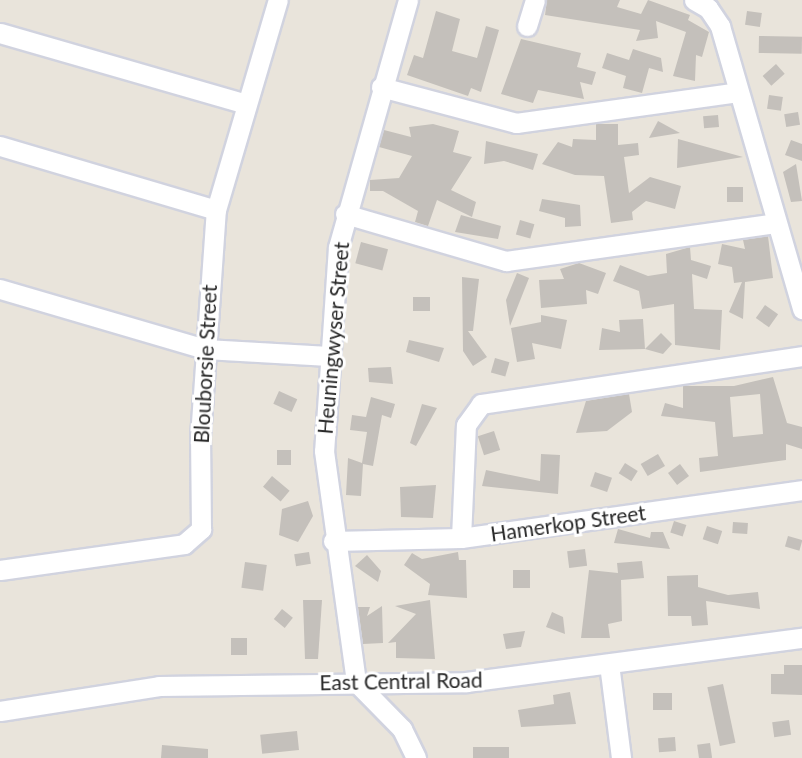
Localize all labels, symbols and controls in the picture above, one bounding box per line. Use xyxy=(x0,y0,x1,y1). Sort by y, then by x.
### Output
street label: Heuningwyser Street xyxy=(312,241,354,435)
street label: Blouborsie Street xyxy=(188,284,222,444)
street label: Hamerkop Street xyxy=(489,500,647,546)
street label: East Central Road xyxy=(319,667,483,695)

